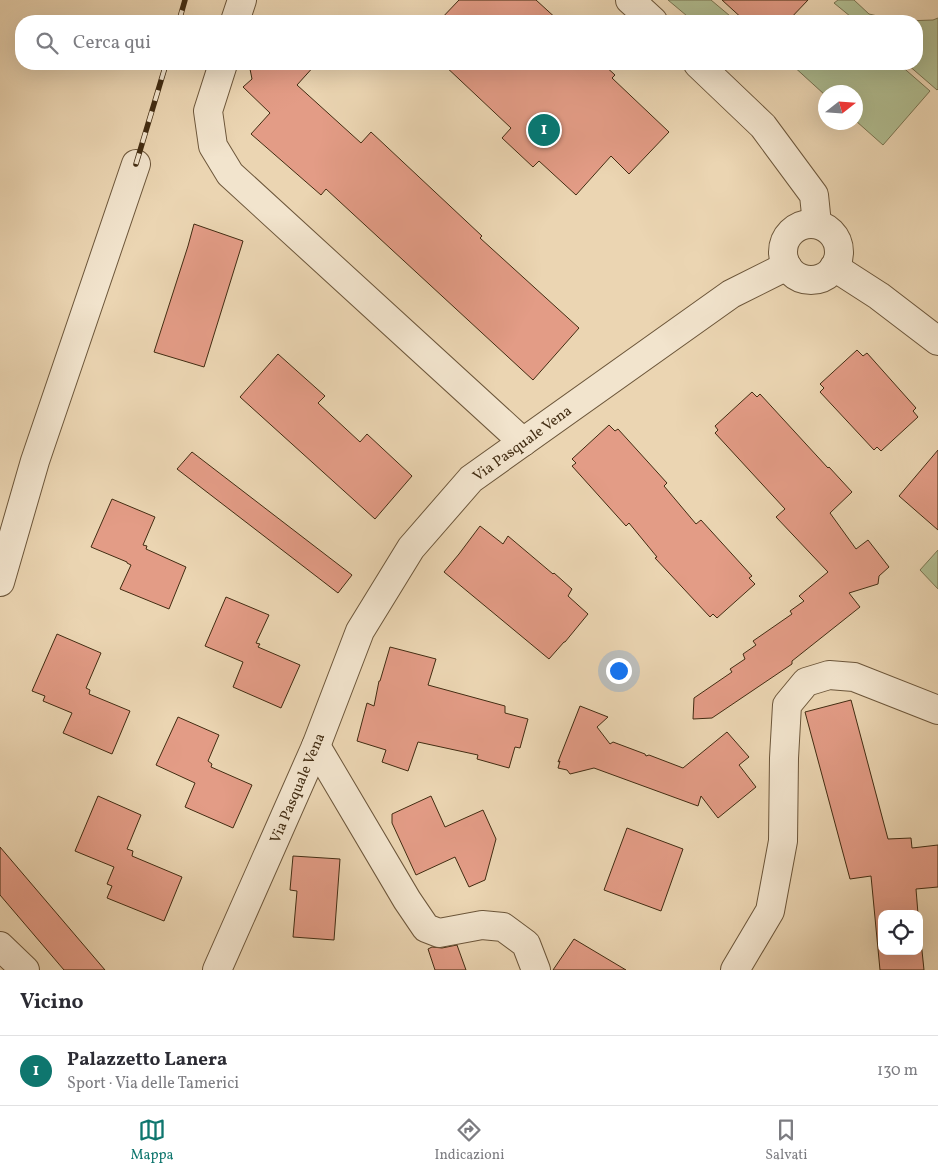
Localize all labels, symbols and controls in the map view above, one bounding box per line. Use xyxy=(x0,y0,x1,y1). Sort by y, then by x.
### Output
search box xyxy=(15,15,923,70)
icon: search xyxy=(33,29,61,57)
text: Cerca qui xyxy=(73,30,151,56)
north arrow xyxy=(818,85,863,130)
pin: 1 xyxy=(528,111,560,149)
street label: Via Pasquale Vena xyxy=(469,401,577,487)
your location xyxy=(606,658,632,684)
street label: Via Pasquale Vena xyxy=(266,730,331,847)
map controls xyxy=(878,910,923,955)
button: locate xyxy=(878,910,923,955)
text: Vicino xyxy=(20,988,84,1017)
text: Palazzetto Lanera xyxy=(67,1047,227,1073)
text: 1 xyxy=(33,1060,39,1082)
text: 130 m xyxy=(877,1060,918,1082)
text: Sport · Via delle Tamerici xyxy=(67,1073,239,1095)
tab: Mappa xyxy=(130,1116,174,1165)
tab: Indicazioni xyxy=(434,1116,504,1165)
tab: Salvati xyxy=(765,1116,807,1165)

